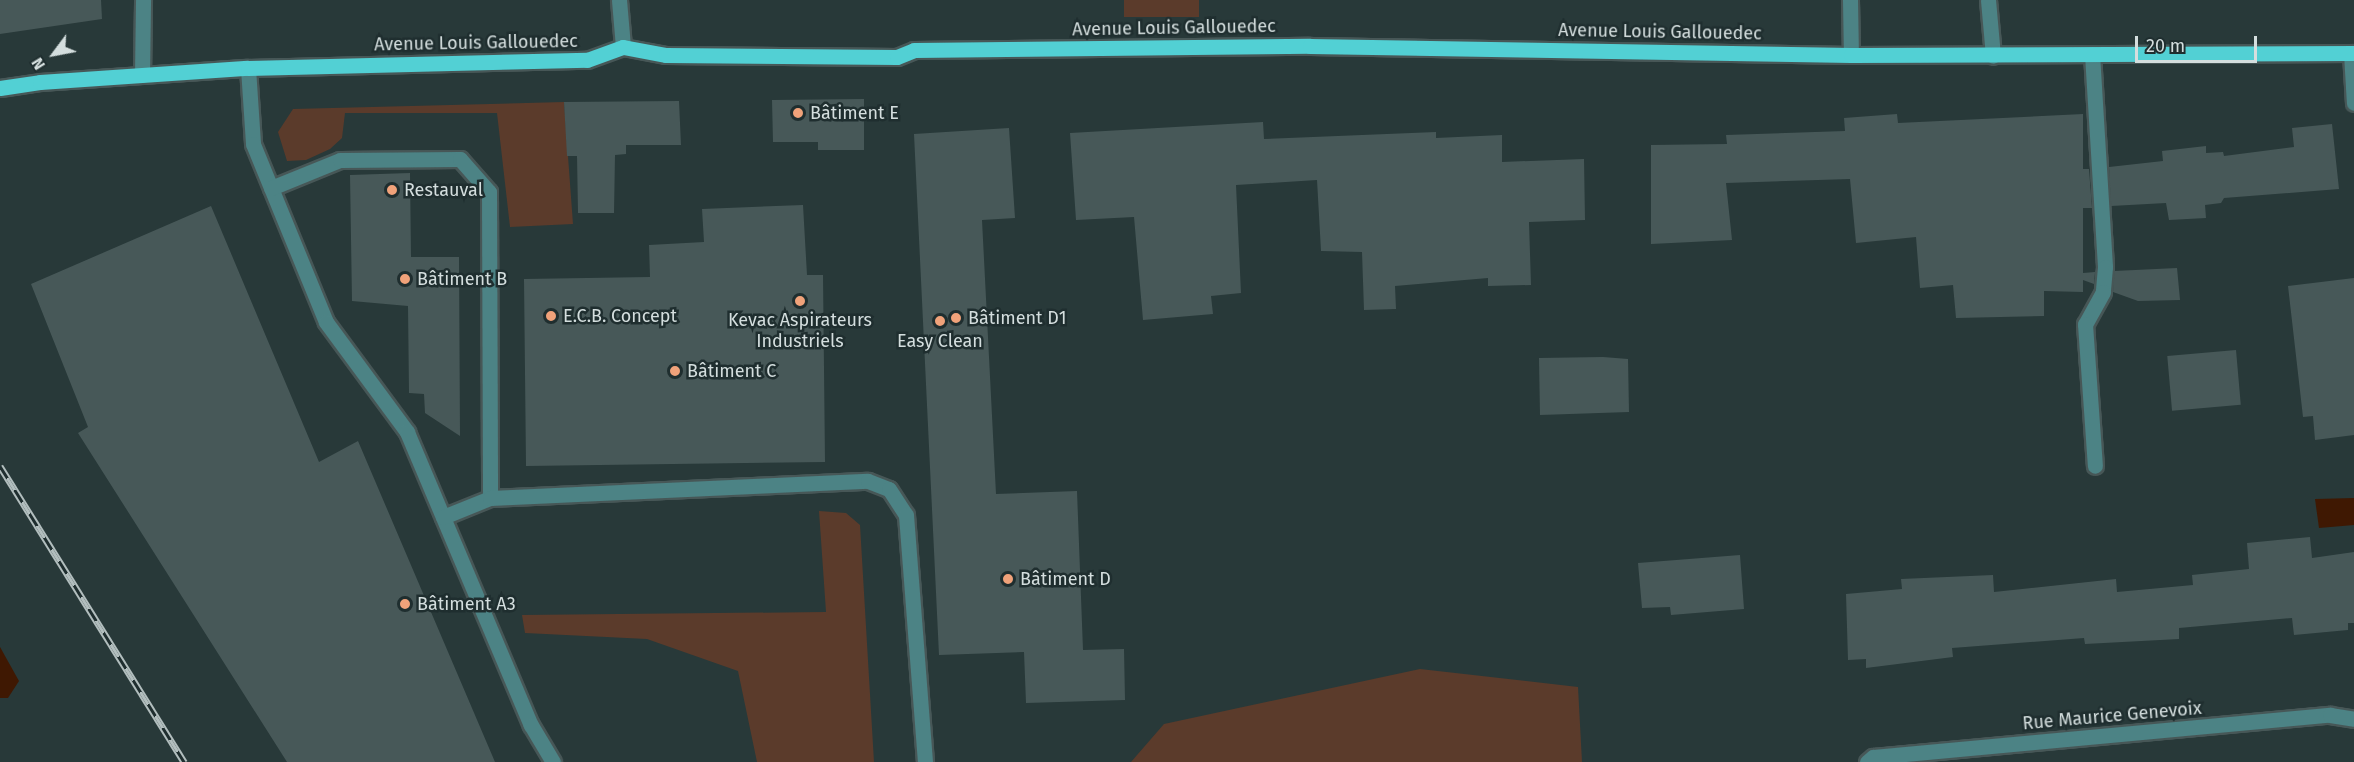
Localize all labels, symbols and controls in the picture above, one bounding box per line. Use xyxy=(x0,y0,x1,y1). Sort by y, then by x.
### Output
street label: Avenue Louis Gallouedec xyxy=(1072,15,1276,41)
street label: Avenue Louis Gallouedec xyxy=(1558,19,1762,45)
north arrow xyxy=(24,24,84,84)
scale bar xyxy=(2138,24,2260,62)
street label: Avenue Louis Gallouedec xyxy=(374,30,578,56)
text: 20 m xyxy=(2146,35,2185,57)
text: N xyxy=(27,54,49,73)
place label: Bâtiment E xyxy=(810,102,899,124)
marker: Bâtiment E xyxy=(791,106,805,120)
place label: Restauval xyxy=(404,179,483,201)
marker: Restauval xyxy=(385,183,399,197)
place label: Bâtiment B xyxy=(417,268,507,290)
marker: Bâtiment B xyxy=(398,272,412,286)
marker: Kevac Aspirateurs Industriels xyxy=(793,294,807,308)
place label: E.C.B. Concept xyxy=(563,305,677,327)
place label: Bâtiment D1 xyxy=(968,307,1067,329)
marker: E.C.B. Concept xyxy=(544,309,558,323)
place label: Kevac Aspirateurs Industriels xyxy=(728,310,872,352)
marker: Bâtiment D1 xyxy=(949,311,963,325)
marker: Easy Clean xyxy=(933,314,947,328)
place label: Easy Clean xyxy=(897,330,983,352)
place label: Bâtiment C xyxy=(687,360,776,382)
marker: Bâtiment C xyxy=(668,364,682,378)
place label: Bâtiment D xyxy=(1020,568,1111,590)
marker: Bâtiment D xyxy=(1001,572,1015,586)
place label: Bâtiment A3 xyxy=(417,593,516,615)
marker: Bâtiment A3 xyxy=(398,597,412,611)
street label: Rue Maurice Genevoix xyxy=(2022,697,2202,735)

